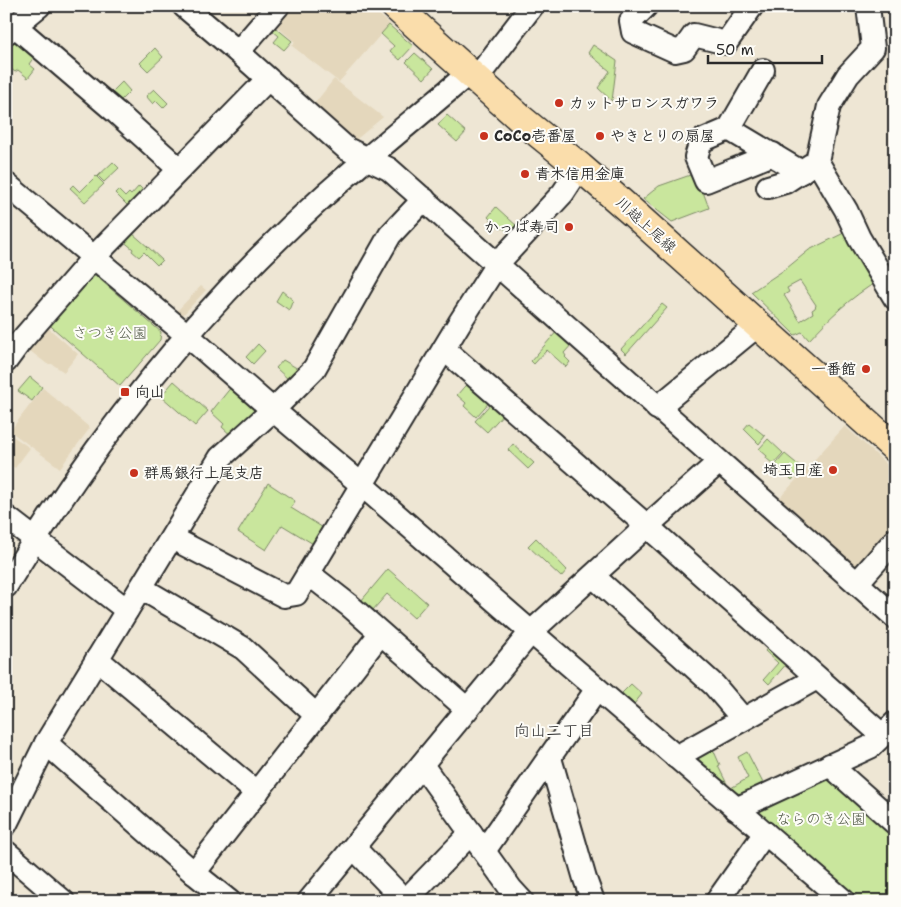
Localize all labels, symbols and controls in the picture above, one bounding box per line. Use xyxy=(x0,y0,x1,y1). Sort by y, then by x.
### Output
scale bar xyxy=(708,32,822,64)
text: 50 m xyxy=(716,40,754,60)
place label: カットサロンスガワラ xyxy=(569,93,719,113)
marker: カットサロンスガワラ xyxy=(553,97,565,109)
place label: CoCo壱番屋 xyxy=(494,126,576,146)
place label: やきとりの扇屋 xyxy=(610,126,715,146)
marker: CoCo壱番屋 xyxy=(478,130,490,142)
marker: やきとりの扇屋 xyxy=(594,130,606,142)
place label: 青木信用金庫 xyxy=(535,164,625,184)
marker: 青木信用金庫 xyxy=(519,168,531,180)
street label: 川越上尾線 xyxy=(611,192,681,258)
place label: かっぱ寿司 xyxy=(484,217,559,237)
marker: かっぱ寿司 xyxy=(563,221,575,233)
park label: さつき公園 xyxy=(72,323,148,343)
place label: 一番館 xyxy=(811,359,856,379)
marker: 一番館 xyxy=(860,363,872,375)
place label: 向山 xyxy=(135,382,165,402)
marker: 向山 xyxy=(119,386,131,398)
place label: 埼玉日産 xyxy=(763,460,823,480)
place label: 群馬銀行上尾支店 xyxy=(144,463,264,483)
marker: 埼玉日産 xyxy=(827,464,839,476)
marker: 群馬銀行上尾支店 xyxy=(128,467,140,479)
district label: 向山二丁目 xyxy=(514,720,594,741)
park label: ならのき公園 xyxy=(776,809,866,829)

